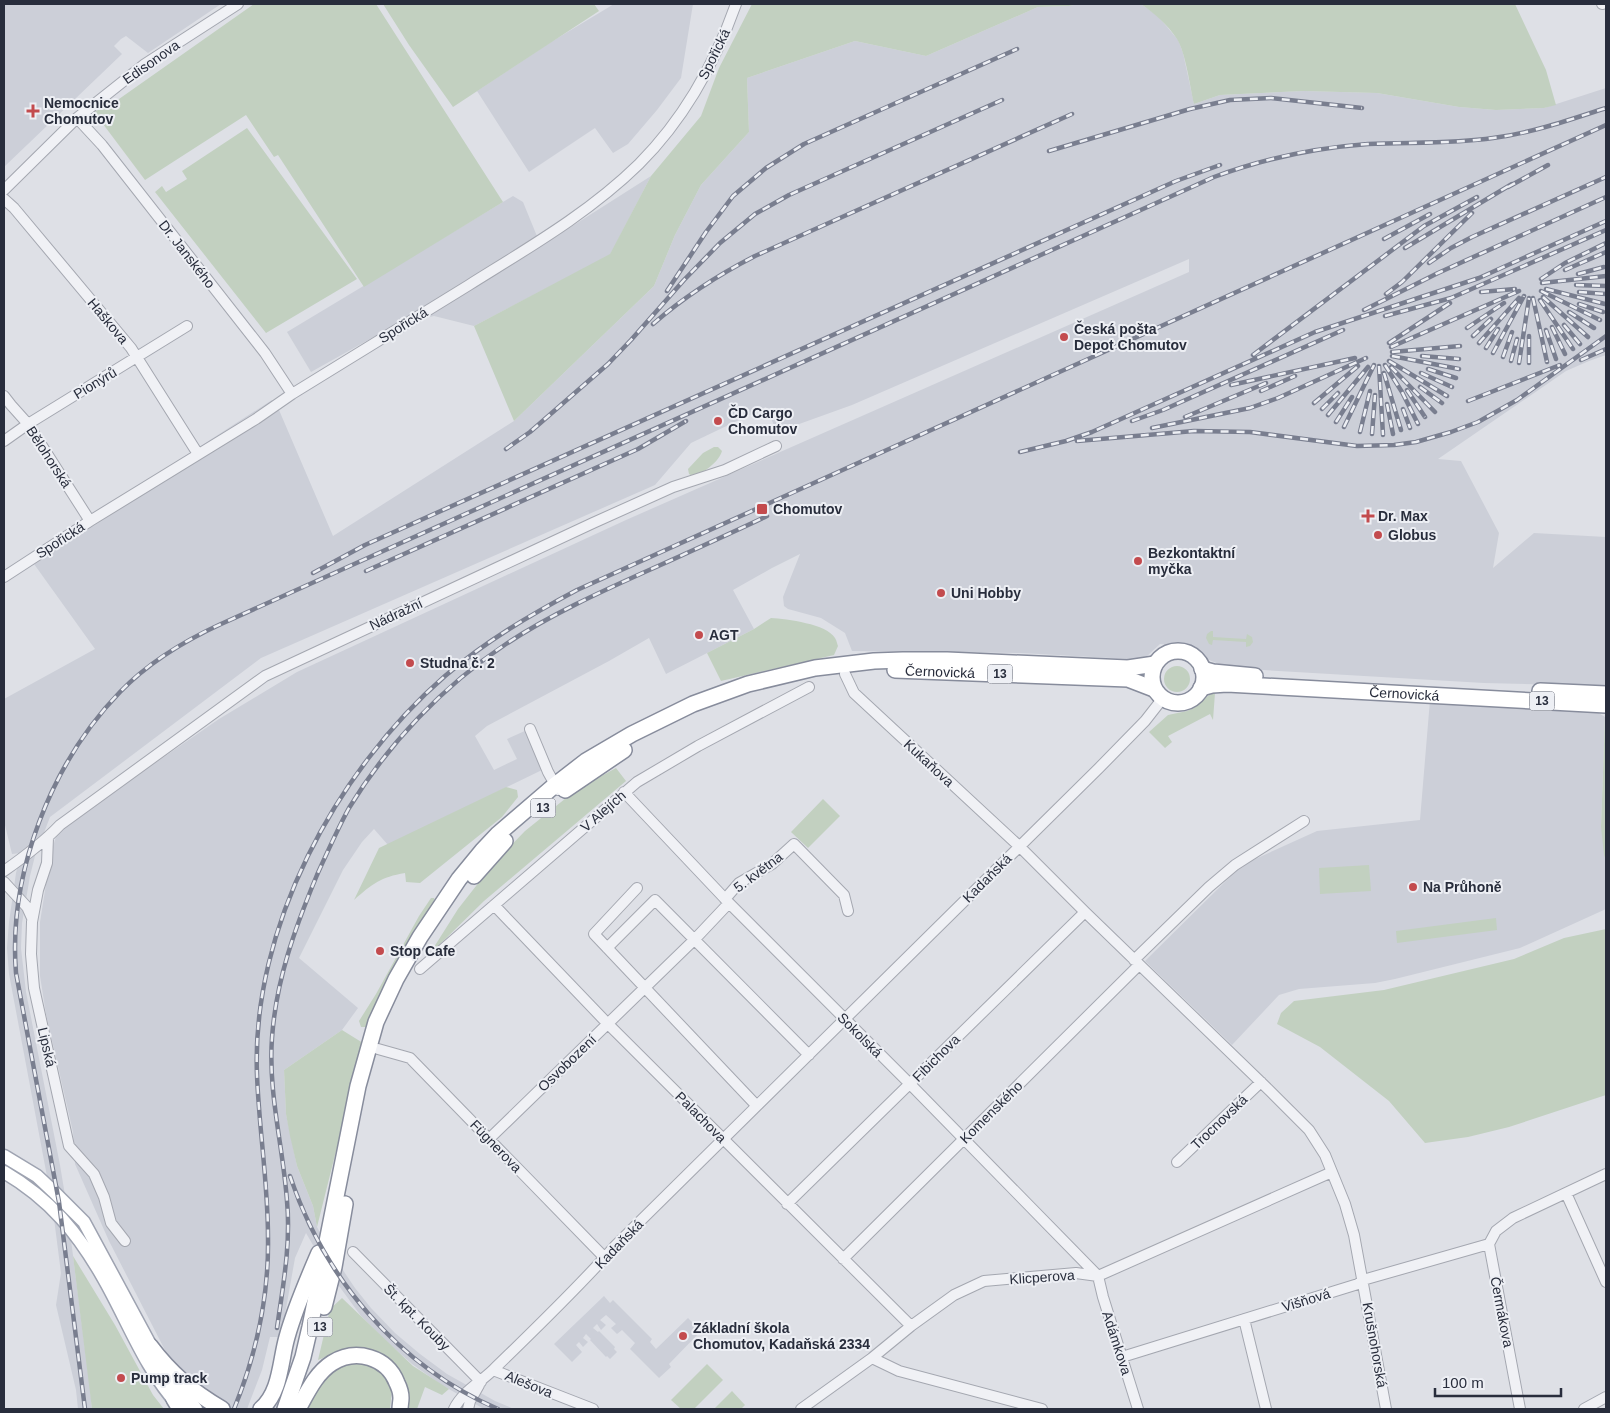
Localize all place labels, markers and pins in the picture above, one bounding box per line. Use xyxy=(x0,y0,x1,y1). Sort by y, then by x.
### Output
place label: Nemocnice Chomutov xyxy=(44,95,119,127)
marker: Nemocnice Chomutov xyxy=(26,104,40,118)
place label: Česká pošta Depot Chomutov xyxy=(1074,320,1187,353)
marker: Česká pošta Depot Chomutov xyxy=(1058,331,1070,343)
place label: ČD Cargo Chomutov xyxy=(728,404,797,437)
marker: ČD Cargo Chomutov xyxy=(712,415,724,427)
place label: Chomutov xyxy=(773,501,842,517)
marker: Chomutov xyxy=(755,502,769,516)
place label: Dr. Max xyxy=(1378,508,1428,524)
marker: Dr. Max xyxy=(1362,510,1374,522)
place label: Globus xyxy=(1388,527,1436,543)
marker: Globus xyxy=(1372,529,1384,541)
place label: Bezkontaktní myčka xyxy=(1148,545,1236,577)
marker: Bezkontaktní myčka xyxy=(1132,555,1144,567)
place label: Uni Hobby xyxy=(951,585,1021,601)
marker: Uni Hobby xyxy=(935,587,947,599)
place label: AGT xyxy=(709,627,739,643)
marker: AGT xyxy=(693,629,705,641)
place label: Studna č. 2 xyxy=(420,655,495,671)
marker: Studna č. 2 xyxy=(404,657,416,669)
place label: Na Průhoně xyxy=(1423,879,1502,895)
marker: Na Průhoně xyxy=(1407,881,1419,893)
place label: Stop Cafe xyxy=(390,943,456,959)
marker: Stop Cafe xyxy=(374,945,386,957)
place label: Základní škola Chomutov, Kadaňská 2334 xyxy=(693,1320,870,1352)
marker: Základní škola Chomutov, Kadaňská 2334 xyxy=(677,1330,689,1342)
place label: Pump track xyxy=(131,1370,207,1386)
marker: Pump track xyxy=(115,1372,127,1384)

